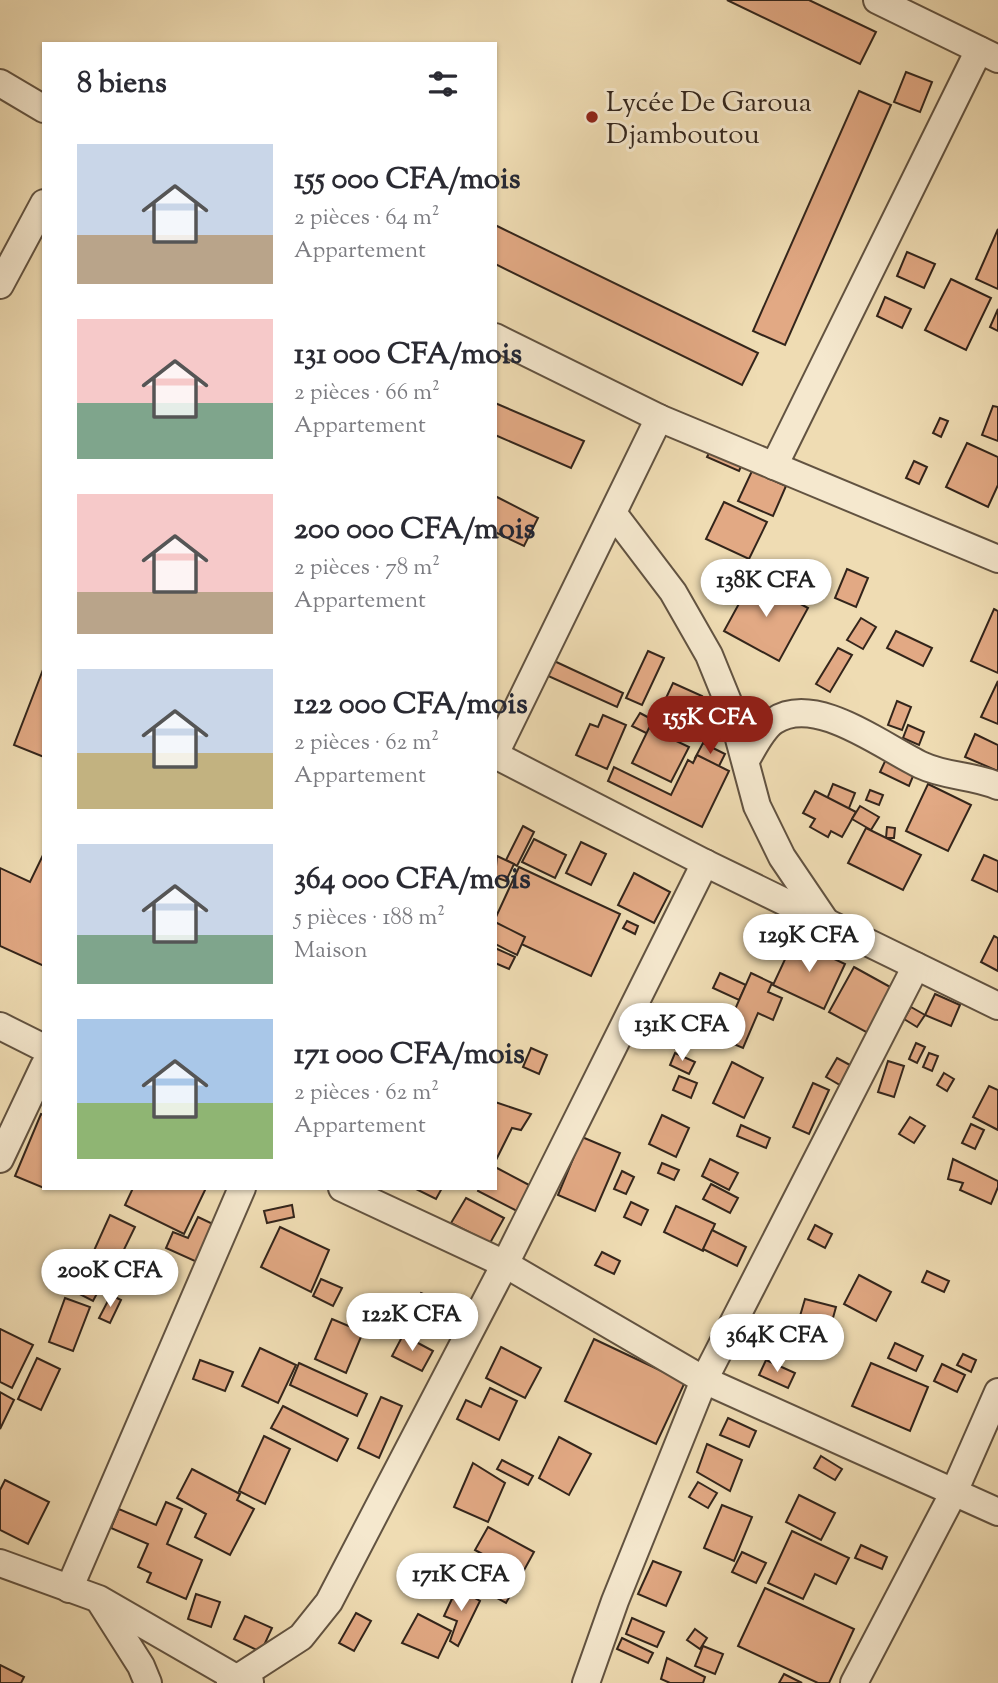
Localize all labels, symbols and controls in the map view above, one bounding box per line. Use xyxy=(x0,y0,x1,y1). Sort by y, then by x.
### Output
text: 8 biens xyxy=(77,63,167,106)
icon: filters xyxy=(424,65,462,103)
place label: Lycée De Garoua Djamboutou xyxy=(606,84,812,156)
marker: Lycée De Garoua Djamboutou xyxy=(584,109,600,125)
text: 155 000 CFA/mois xyxy=(294,159,520,202)
icon: home xyxy=(133,172,217,256)
text: 2 pièces · 64 m² xyxy=(294,202,440,235)
text: Appartement xyxy=(294,235,426,268)
text: 131 000 CFA/mois xyxy=(294,334,522,377)
icon: home xyxy=(133,347,217,431)
text: 2 pièces · 66 m² xyxy=(294,377,440,410)
text: Appartement xyxy=(294,410,426,443)
text: 200 000 CFA/mois xyxy=(294,509,535,552)
icon: home xyxy=(133,522,217,606)
text: 2 pièces · 78 m² xyxy=(294,552,440,585)
pin: 138K CFA xyxy=(694,560,838,619)
text: 138K CFA xyxy=(717,565,815,598)
text: Appartement xyxy=(294,585,426,618)
text: 122 000 CFA/mois xyxy=(294,684,528,727)
pin: 155K CFA xyxy=(638,696,782,756)
icon: home xyxy=(133,697,217,781)
text: 155K CFA xyxy=(663,702,757,735)
text: 2 pièces · 62 m² xyxy=(294,727,439,760)
text: Appartement xyxy=(294,760,426,793)
text: 364 000 CFA/mois xyxy=(294,859,531,902)
icon: home xyxy=(133,872,217,956)
text: 5 pièces · 188 m² xyxy=(294,902,445,935)
pin: 129K CFA xyxy=(737,914,881,974)
text: 129K CFA xyxy=(759,920,859,953)
text: Maison xyxy=(294,935,368,968)
pin: 131K CFA xyxy=(610,1004,754,1063)
text: 131K CFA xyxy=(634,1009,730,1042)
text: 171 000 CFA/mois xyxy=(294,1034,525,1077)
icon: home xyxy=(133,1047,217,1131)
text: 2 pièces · 62 m² xyxy=(294,1077,439,1110)
text: Appartement xyxy=(294,1110,426,1143)
pin: 200K CFA xyxy=(38,1250,182,1309)
text: 200K CFA xyxy=(57,1255,163,1288)
pin: 122K CFA xyxy=(340,1294,484,1353)
text: 122K CFA xyxy=(362,1299,462,1332)
pin: 364K CFA xyxy=(705,1314,849,1374)
text: 364K CFA xyxy=(726,1320,828,1353)
pin: 171K CFA xyxy=(389,1554,533,1613)
text: 171K CFA xyxy=(412,1559,510,1592)

